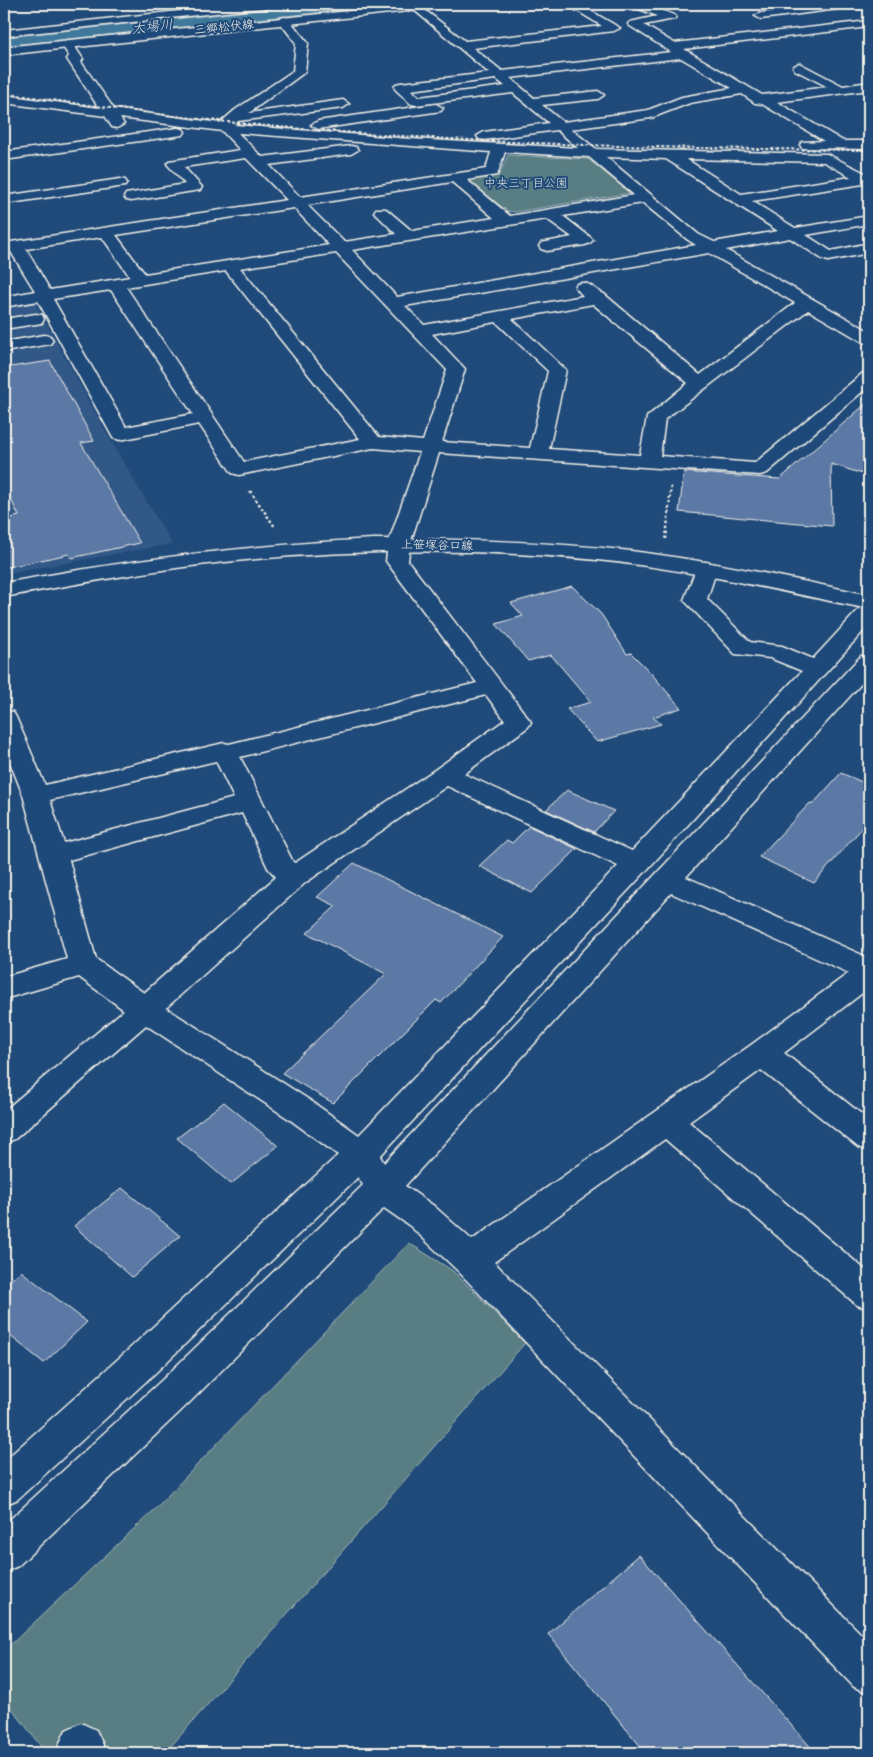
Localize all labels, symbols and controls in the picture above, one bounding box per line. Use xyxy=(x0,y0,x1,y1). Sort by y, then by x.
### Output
water label: 大場川 xyxy=(130,16,174,37)
street label: 三郷松伏線 xyxy=(193,17,255,37)
park label: 中央三丁目公園 xyxy=(484,176,568,190)
street label: 上笹塚谷口線 xyxy=(401,537,473,553)

